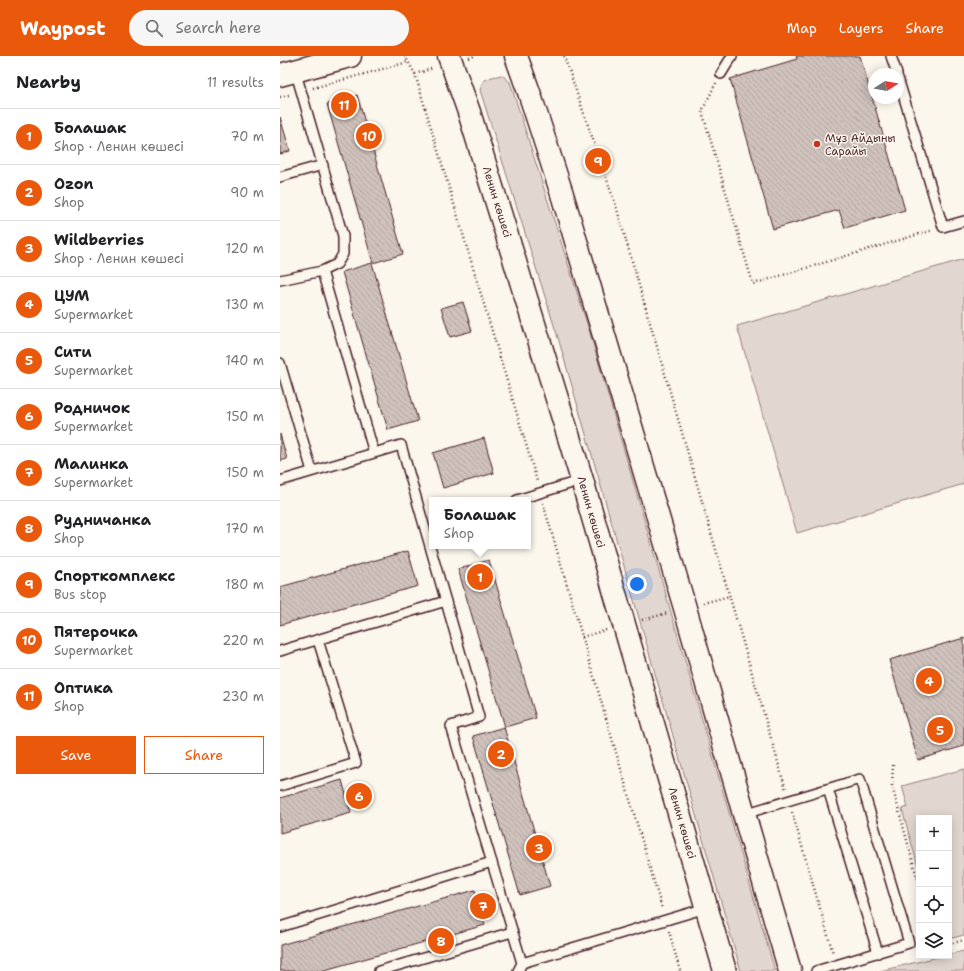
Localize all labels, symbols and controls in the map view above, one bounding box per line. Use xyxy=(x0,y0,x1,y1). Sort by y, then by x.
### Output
search box xyxy=(129,10,409,46)
text: Waypost xyxy=(20,16,105,41)
icon: search xyxy=(143,17,165,39)
text: Search here xyxy=(175,18,261,38)
text: Map xyxy=(787,19,817,37)
text: Layers xyxy=(839,19,883,37)
text: Share xyxy=(905,19,944,37)
north arrow xyxy=(868,68,904,104)
text: Nearby xyxy=(16,71,81,93)
text: 11 results xyxy=(207,74,264,91)
pin: 11 xyxy=(331,90,357,120)
text: Болашак xyxy=(54,118,127,138)
pin: 10 xyxy=(356,121,382,151)
text: 1 xyxy=(26,128,32,145)
text: 70 m xyxy=(230,128,264,145)
place label: Мұз Айдыны Сарайы xyxy=(825,131,895,159)
text: Shop · Ленин көшесі xyxy=(54,138,184,155)
marker: Мұз Айдыны Сарайы xyxy=(812,139,822,149)
pin: 9 xyxy=(585,146,611,176)
street label: Ленин көшесі xyxy=(479,165,515,239)
text: Ozon xyxy=(54,174,94,194)
text: 2 xyxy=(24,184,34,201)
text: 90 m xyxy=(230,184,264,201)
text: Shop xyxy=(54,194,84,211)
text: Wildberries xyxy=(54,230,144,250)
text: 3 xyxy=(24,240,34,257)
text: 120 m xyxy=(226,240,264,257)
text: Shop · Ленин көшесі xyxy=(54,250,184,267)
text: ЦУМ xyxy=(54,286,90,306)
text: 4 xyxy=(24,296,34,313)
text: 130 m xyxy=(226,296,264,313)
text: Supermarket xyxy=(54,306,133,323)
text: Сити xyxy=(54,342,92,362)
text: 5 xyxy=(25,352,33,369)
text: 140 m xyxy=(225,352,264,369)
text: Supermarket xyxy=(54,362,133,379)
text: Родничок xyxy=(54,398,130,418)
text: 6 xyxy=(24,408,34,425)
text: 150 m xyxy=(226,408,264,425)
text: Supermarket xyxy=(54,418,133,435)
text: Малинка xyxy=(54,454,128,474)
text: 7 xyxy=(24,464,34,481)
text: 150 m xyxy=(226,464,264,481)
text: Supermarket xyxy=(54,474,133,491)
street label: Ленин көшесі xyxy=(574,474,608,550)
popup xyxy=(429,497,531,549)
text: Болашак xyxy=(444,505,516,525)
text: Рудничанка xyxy=(54,510,151,530)
text: 8 xyxy=(24,520,34,537)
text: 170 m xyxy=(226,520,264,537)
text: Shop xyxy=(444,525,474,542)
text: Shop xyxy=(54,530,84,547)
pin: 1 xyxy=(467,562,493,592)
text: Спорткомплекс xyxy=(54,566,176,586)
your location xyxy=(627,574,647,594)
text: 9 xyxy=(24,576,34,593)
text: 180 m xyxy=(225,576,264,593)
text: Bus stop xyxy=(54,586,106,603)
text: Пятерочка xyxy=(54,622,138,642)
text: 10 xyxy=(22,632,36,649)
text: 220 m xyxy=(222,632,264,649)
text: Supermarket xyxy=(54,642,133,659)
pin: 4 xyxy=(916,666,942,696)
text: Оптика xyxy=(54,678,113,698)
text: 11 xyxy=(23,688,35,705)
text: 230 m xyxy=(222,688,264,705)
text: Shop xyxy=(54,698,84,715)
pin: 5 xyxy=(927,715,953,745)
button: Save xyxy=(16,736,136,774)
button: Share xyxy=(144,736,264,774)
pin: 2 xyxy=(488,739,514,769)
pin: 6 xyxy=(346,781,372,811)
street label: Ленин көшесі xyxy=(665,785,699,861)
map controls xyxy=(916,815,952,959)
button: + xyxy=(916,815,952,851)
pin: 3 xyxy=(526,833,552,863)
button: − xyxy=(916,851,952,887)
button: locate xyxy=(916,887,952,923)
pin: 7 xyxy=(470,891,496,921)
button: layers xyxy=(916,923,952,959)
pin: 8 xyxy=(428,926,454,956)

